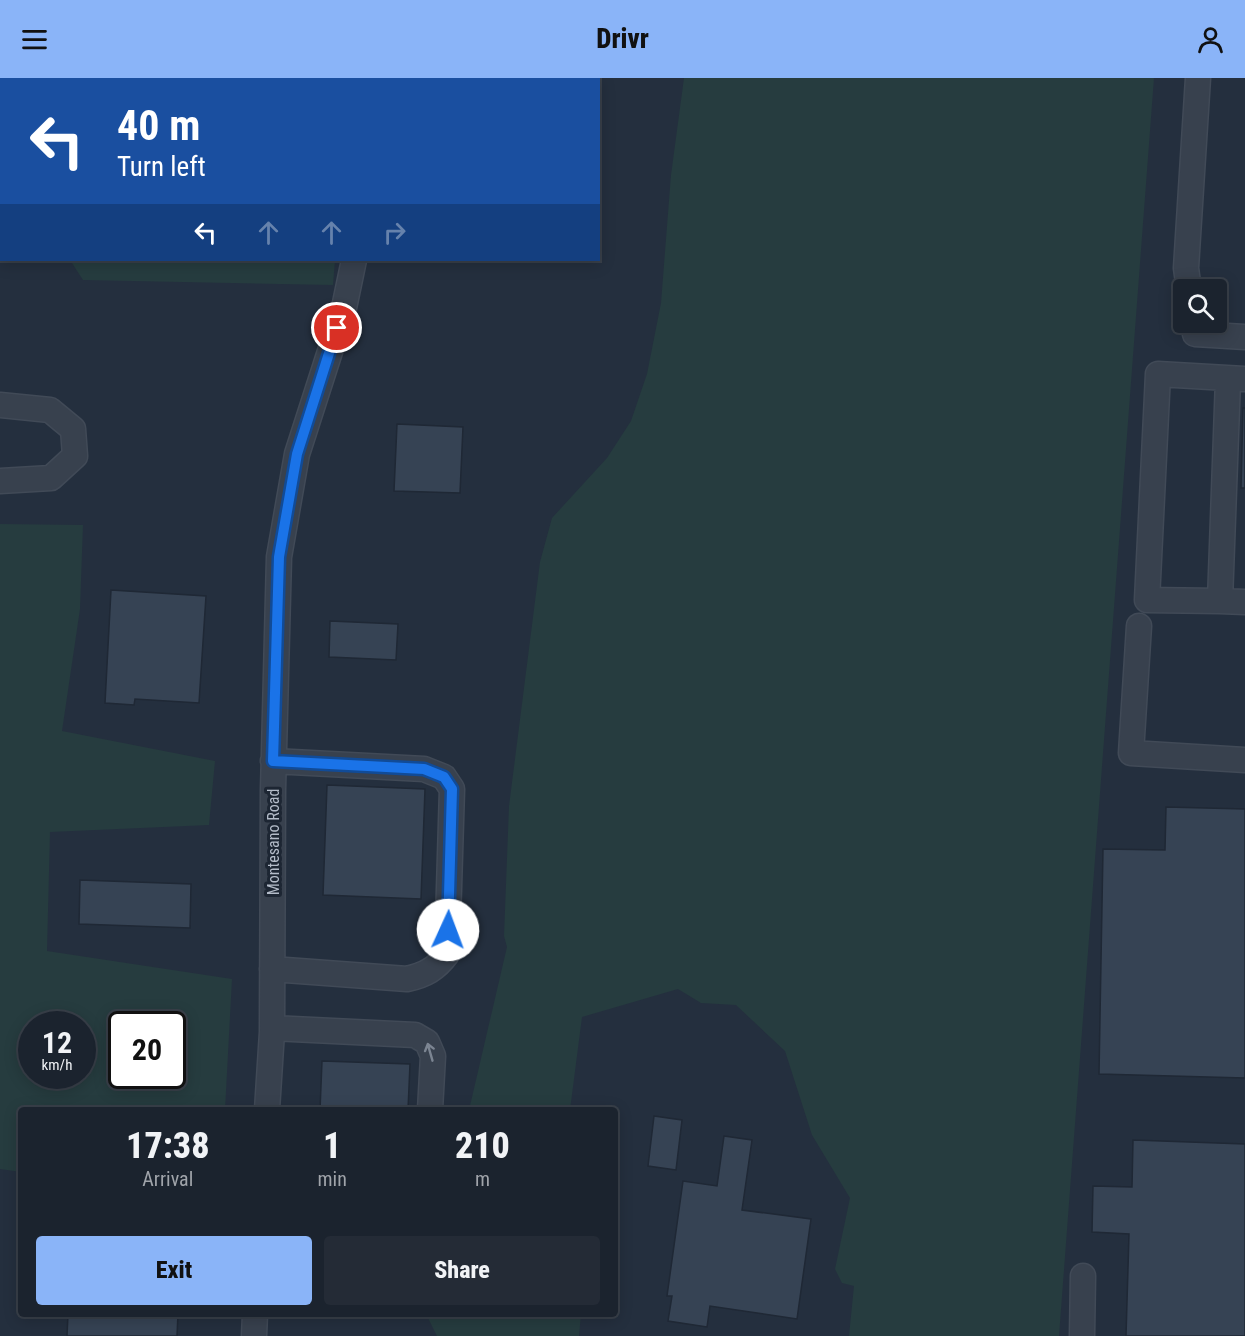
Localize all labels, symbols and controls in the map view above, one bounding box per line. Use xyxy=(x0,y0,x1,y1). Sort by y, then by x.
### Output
icon: menu xyxy=(18,23,51,56)
text: Drivr xyxy=(596,23,649,55)
icon: person xyxy=(1194,23,1227,56)
text: 40 m xyxy=(117,101,200,150)
icon: left xyxy=(18,102,96,180)
text: Turn left xyxy=(117,151,206,183)
icon: left xyxy=(189,216,222,249)
icon: ahead xyxy=(252,216,285,249)
icon: ahead xyxy=(315,216,348,249)
icon: right xyxy=(378,216,411,249)
map controls xyxy=(1173,279,1227,333)
button: search xyxy=(1173,279,1227,333)
pin xyxy=(311,302,362,353)
icon: arrive xyxy=(320,311,353,344)
street label: Montesano Road xyxy=(264,789,283,895)
position arrow xyxy=(416,898,480,962)
speed limit sign: 20 xyxy=(108,1011,186,1089)
text: 12 xyxy=(42,1025,72,1060)
one-way arrow xyxy=(424,1043,435,1062)
text: km/h xyxy=(42,1056,72,1074)
text: 17:38 xyxy=(126,1125,209,1167)
text: 1 xyxy=(323,1125,341,1167)
text: 210 xyxy=(455,1125,510,1167)
text: Arrival xyxy=(142,1167,193,1191)
text: min xyxy=(318,1167,347,1191)
text: m xyxy=(475,1167,490,1191)
button: Exit xyxy=(36,1236,312,1305)
button: Share xyxy=(324,1236,600,1305)

